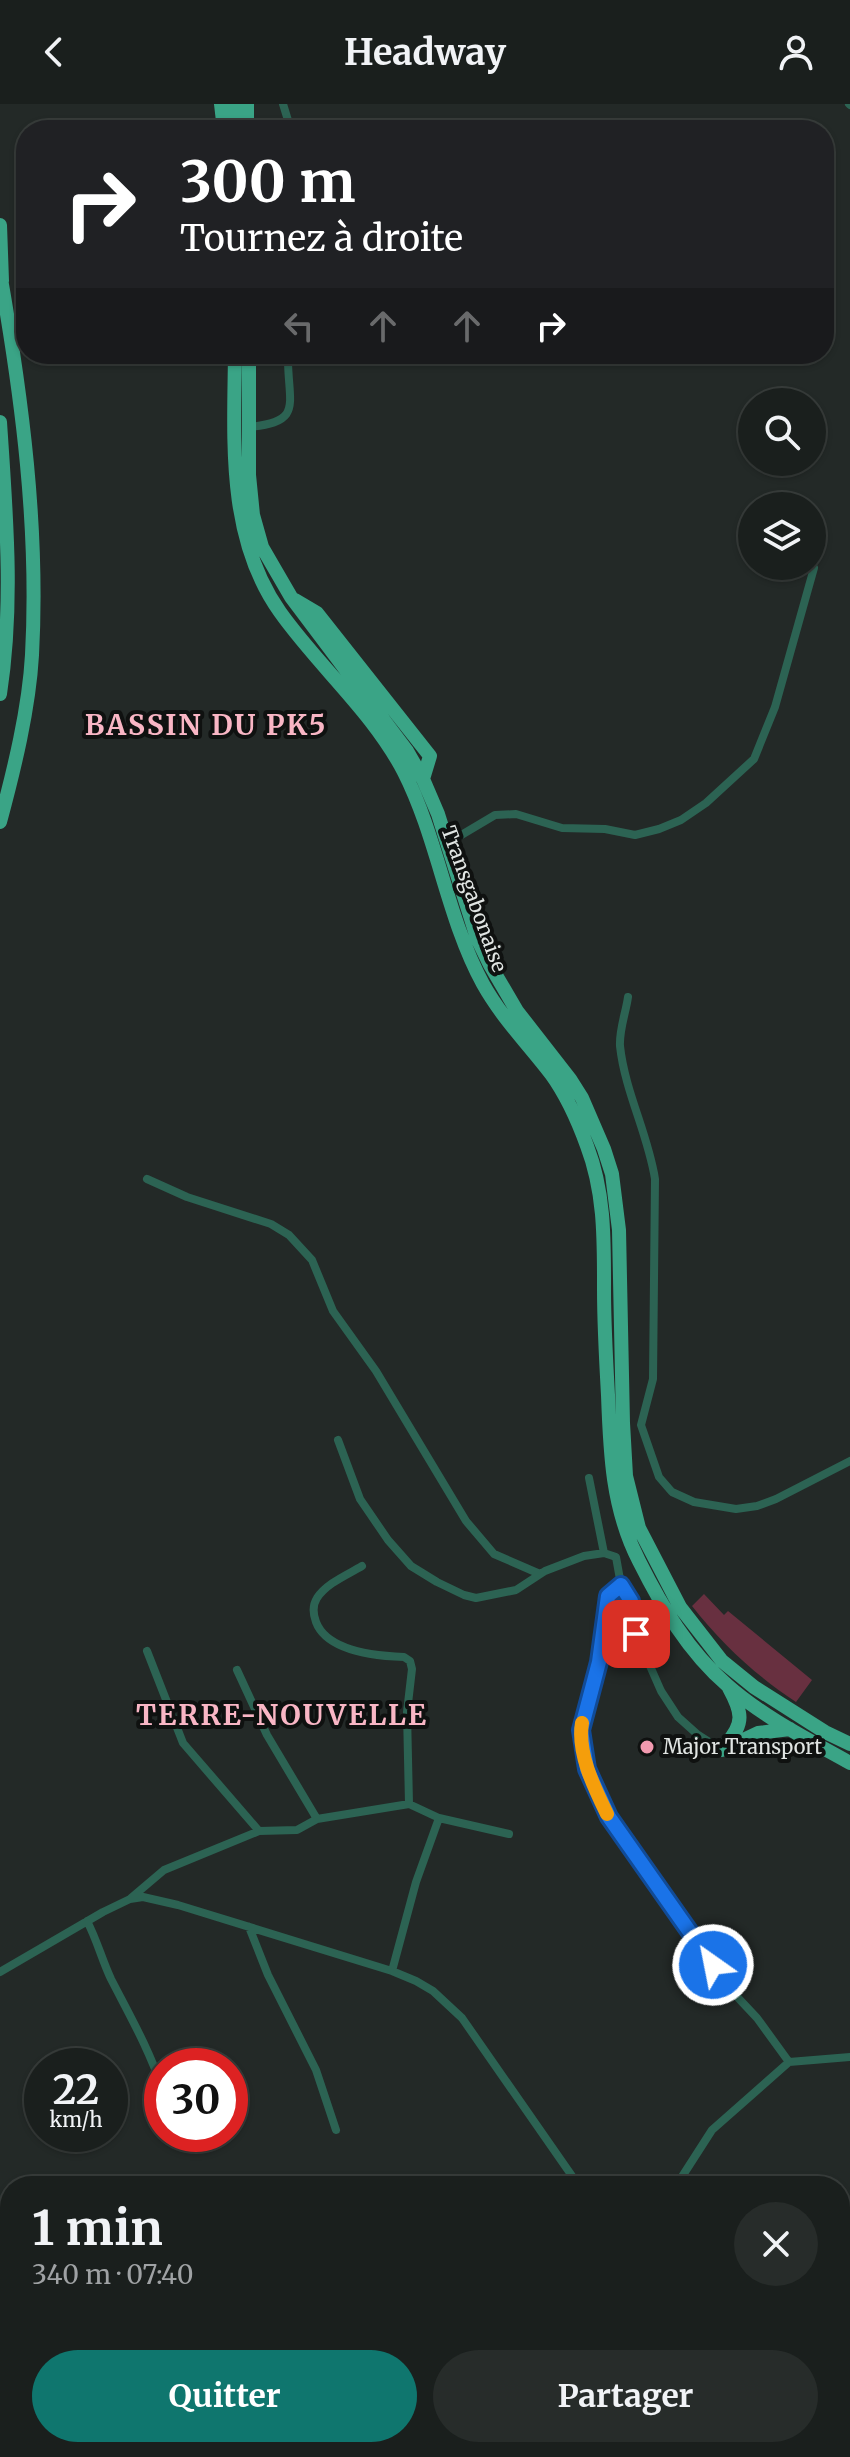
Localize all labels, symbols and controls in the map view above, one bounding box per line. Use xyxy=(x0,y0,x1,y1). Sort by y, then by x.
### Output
icon: back xyxy=(32,30,76,74)
text: Headway xyxy=(344,30,506,75)
icon: person xyxy=(774,30,818,74)
text: 300 m xyxy=(180,147,356,217)
icon: right xyxy=(48,152,152,256)
text: Tournez à droite xyxy=(180,216,463,261)
icon: left xyxy=(277,304,321,348)
icon: ahead xyxy=(361,304,405,348)
icon: ahead xyxy=(445,304,489,348)
icon: right xyxy=(529,304,573,348)
map controls xyxy=(738,388,826,580)
button: search xyxy=(738,388,826,476)
button: layers xyxy=(738,492,826,580)
district label: BASSIN DU PK5 xyxy=(85,707,327,743)
street label: Transgabonaise xyxy=(436,822,513,975)
pin xyxy=(602,1600,670,1668)
icon: arrive xyxy=(614,1612,658,1656)
district label: TERRE-NOUVELLE xyxy=(136,1697,428,1733)
place label: Major Transport xyxy=(663,1734,822,1759)
marker: Major Transport xyxy=(638,1738,656,1756)
position arrow xyxy=(671,1923,755,2007)
speed limit sign: 30 xyxy=(144,2048,248,2152)
text: 22 xyxy=(53,2065,99,2115)
text: km/h xyxy=(50,2107,102,2132)
text: 1 min xyxy=(32,2198,163,2258)
button: close xyxy=(734,2202,818,2286)
text: 340 m · 07:40 xyxy=(32,2258,194,2291)
button: Quitter xyxy=(32,2350,417,2442)
button: Partager xyxy=(433,2350,818,2442)

